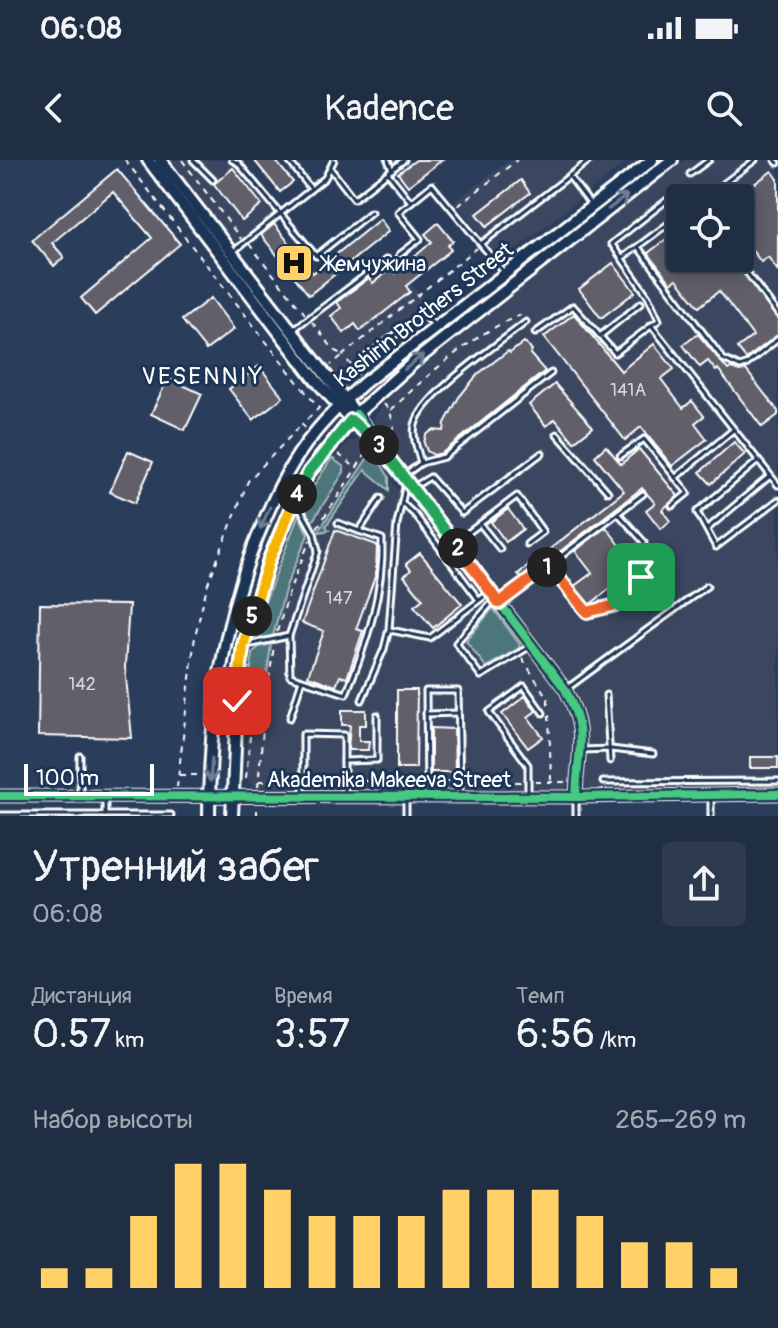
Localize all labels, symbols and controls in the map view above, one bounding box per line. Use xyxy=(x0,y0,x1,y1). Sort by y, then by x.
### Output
text: 06:08 xyxy=(40,10,122,47)
icon: back xyxy=(32,86,76,130)
text: Kadence xyxy=(324,86,454,131)
icon: search xyxy=(702,86,746,130)
map controls xyxy=(666,184,754,272)
button: locate xyxy=(666,184,754,272)
one-way arrow xyxy=(607,193,628,210)
street label: Kashirin Brothers Street xyxy=(328,236,519,394)
hospital icon: Жемчужина xyxy=(273,242,315,284)
place label: Жемчужина xyxy=(319,250,426,278)
one-way arrow xyxy=(403,354,424,371)
district label: VESENNIY xyxy=(142,362,264,391)
house number: 141А xyxy=(610,379,646,402)
pin: 3 xyxy=(359,425,399,465)
text: 3 xyxy=(373,431,385,459)
pin: 4 xyxy=(277,474,317,514)
text: 4 xyxy=(291,480,303,508)
one-way arrow xyxy=(257,505,272,530)
pin: 2 xyxy=(438,528,478,568)
text: 2 xyxy=(452,534,464,562)
pin xyxy=(607,543,675,611)
pin: 1 xyxy=(527,547,567,587)
text: 1 xyxy=(543,553,551,581)
icon: arrive xyxy=(619,555,663,599)
house number: 147 xyxy=(326,587,353,610)
pin: 5 xyxy=(232,596,272,636)
text: 5 xyxy=(246,602,258,630)
pin xyxy=(203,667,271,735)
house number: 142 xyxy=(68,673,96,696)
icon: check xyxy=(215,679,259,723)
one-way arrow xyxy=(203,756,218,783)
scale bar xyxy=(24,760,154,796)
text: 100 m xyxy=(36,764,99,792)
street label: Akademika Makeeva Street xyxy=(267,766,511,794)
text: Утренний забег xyxy=(32,840,319,895)
button: share xyxy=(662,842,746,926)
text: 06:08 xyxy=(32,898,103,930)
text: Дистанция xyxy=(32,982,132,1010)
text: Время xyxy=(274,982,333,1010)
text: Темп xyxy=(516,982,565,1010)
text: 0.57 xyxy=(32,1010,111,1059)
text: 3:57 xyxy=(274,1010,350,1059)
text: 6:56 xyxy=(516,1010,595,1059)
text: km xyxy=(111,1026,144,1054)
text: /km xyxy=(595,1026,636,1054)
text: Набор высоты xyxy=(32,1104,193,1136)
text: 265–269 m xyxy=(615,1104,746,1136)

